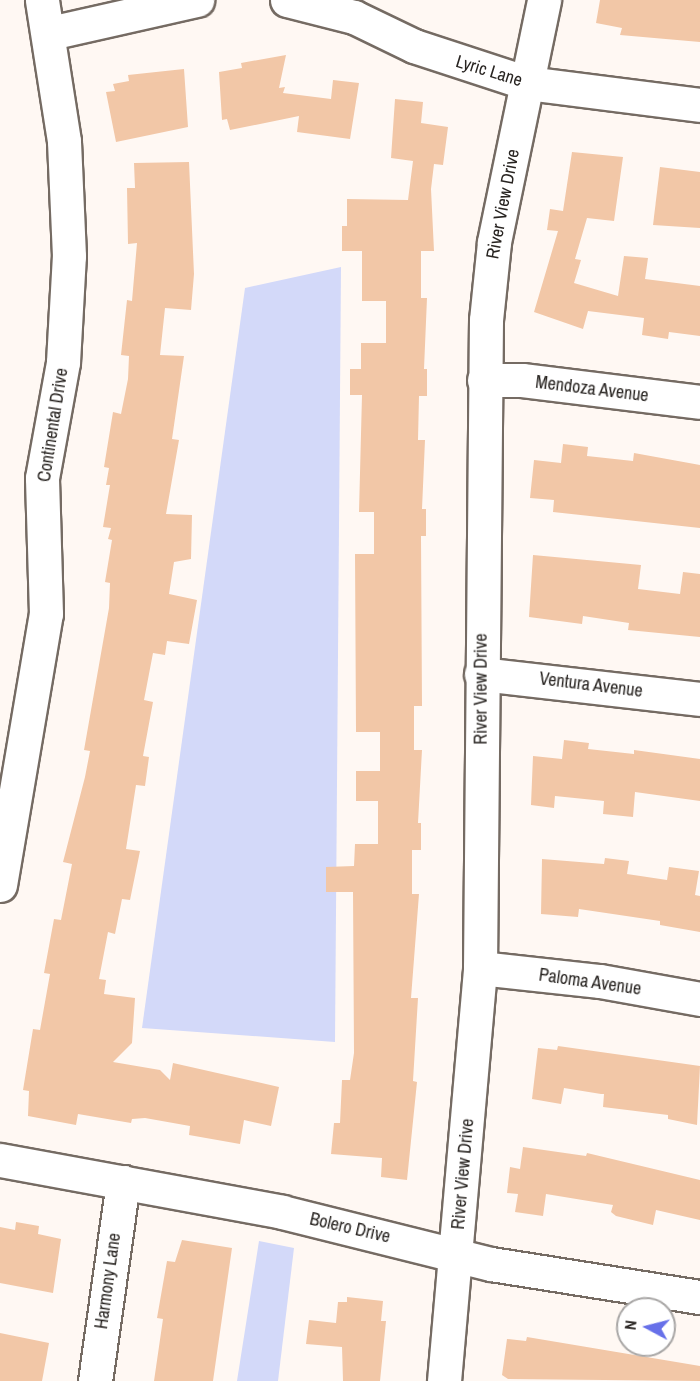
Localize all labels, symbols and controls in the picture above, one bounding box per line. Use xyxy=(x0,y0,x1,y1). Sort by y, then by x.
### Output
street label: Lyric Lane xyxy=(453,51,525,91)
street label: River View Drive xyxy=(482,147,524,261)
street label: Continental Drive xyxy=(33,367,73,483)
street label: Mendoza Avenue xyxy=(534,371,650,407)
street label: River View Drive xyxy=(470,633,492,745)
street label: Ventura Avenue xyxy=(538,668,644,702)
street label: Paloma Avenue xyxy=(537,964,643,1000)
street label: River View Drive xyxy=(447,1118,479,1230)
street label: Bolero Drive xyxy=(308,1208,392,1248)
street label: Harmony Lane xyxy=(91,1232,125,1330)
north arrow xyxy=(616,1297,676,1357)
text: N xyxy=(619,1319,642,1331)

